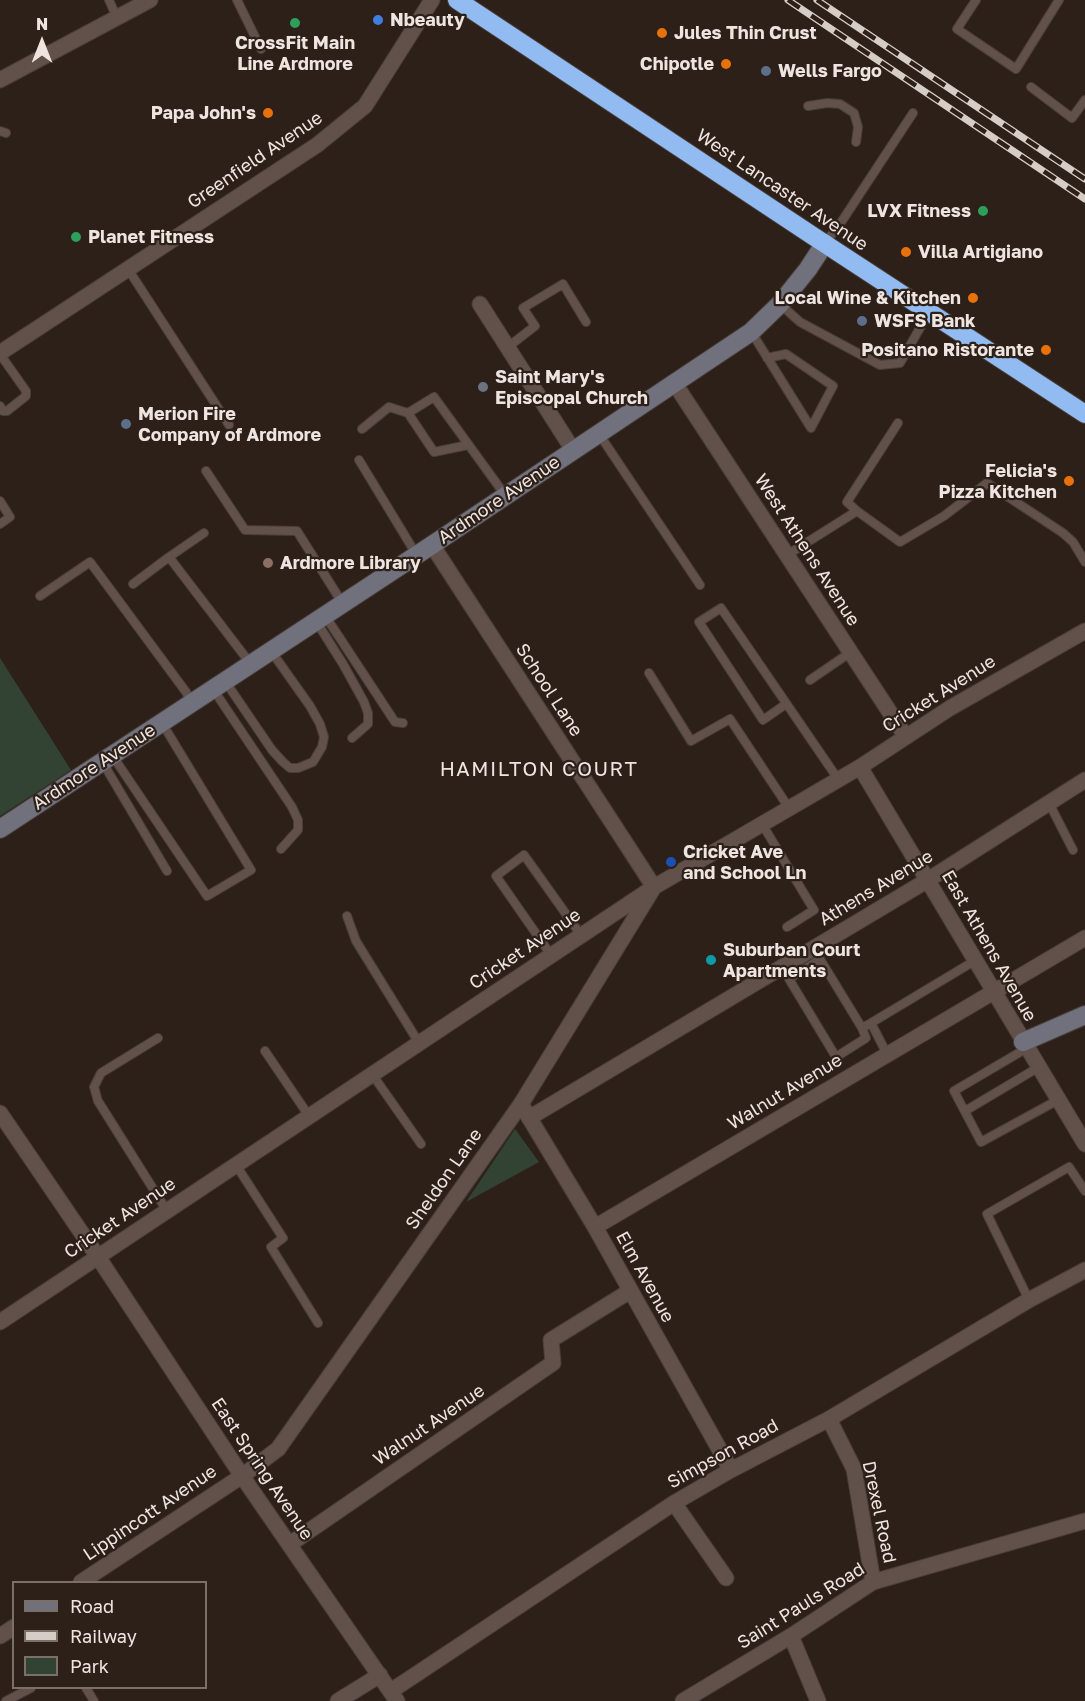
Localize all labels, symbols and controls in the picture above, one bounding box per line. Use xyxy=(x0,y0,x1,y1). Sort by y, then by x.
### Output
place label: Nbeauty xyxy=(390,9,465,31)
north arrow xyxy=(12,12,72,72)
marker: Nbeauty xyxy=(371,13,385,27)
text: N xyxy=(36,14,48,34)
marker: CrossFit Main Line Ardmore xyxy=(288,16,302,30)
place label: Jules Thin Crust xyxy=(674,22,817,44)
marker: Jules Thin Crust xyxy=(655,26,669,40)
place label: CrossFit Main Line Ardmore xyxy=(235,32,355,74)
place label: Chipotle xyxy=(640,53,714,75)
marker: Chipotle xyxy=(719,57,733,71)
place label: Wells Fargo xyxy=(778,60,882,82)
marker: Wells Fargo xyxy=(759,64,773,78)
place label: Papa John's xyxy=(151,102,256,124)
marker: Papa John's xyxy=(261,106,275,120)
street label: Greenfield Avenue xyxy=(183,107,327,213)
street label: West Lancaster Avenue xyxy=(692,125,872,255)
place label: LVX Fitness xyxy=(867,200,971,222)
marker: LVX Fitness xyxy=(976,204,990,218)
place label: Planet Fitness xyxy=(88,226,214,248)
marker: Planet Fitness xyxy=(69,230,83,244)
place label: Villa Artigiano xyxy=(918,241,1043,263)
marker: Villa Artigiano xyxy=(899,245,913,259)
place label: Local Wine & Kitchen xyxy=(774,287,961,309)
marker: Local Wine & Kitchen xyxy=(966,291,980,305)
place label: WSFS Bank xyxy=(874,310,976,332)
marker: WSFS Bank xyxy=(855,314,869,328)
place label: Positano Ristorante xyxy=(861,339,1034,361)
marker: Positano Ristorante xyxy=(1039,343,1053,357)
place label: Saint Mary's Episcopal Church xyxy=(495,366,648,409)
marker: Saint Mary's Episcopal Church xyxy=(476,380,490,394)
place label: Merion Fire Company of Ardmore xyxy=(138,403,321,446)
marker: Merion Fire Company of Ardmore xyxy=(119,417,133,431)
street label: Ardmore Avenue xyxy=(434,451,564,549)
place label: Felicia's Pizza Kitchen xyxy=(939,460,1057,502)
street label: West Athens Avenue xyxy=(750,470,864,630)
marker: Felicia's Pizza Kitchen xyxy=(1062,474,1076,488)
place label: Ardmore Library xyxy=(280,552,421,574)
marker: Ardmore Library xyxy=(261,556,275,570)
street label: School Lane xyxy=(511,640,587,740)
street label: Cricket Avenue xyxy=(878,651,1000,737)
street label: Ardmore Avenue xyxy=(29,719,159,815)
district label: HAMILTON COURT xyxy=(440,758,638,782)
place label: Cricket Ave and School Ln xyxy=(683,841,806,884)
street label: Athens Avenue xyxy=(815,846,937,930)
marker: Cricket Ave and School Ln xyxy=(664,855,678,869)
street label: East Athens Avenue xyxy=(937,867,1041,1025)
street label: Cricket Avenue xyxy=(465,904,585,994)
place label: Suburban Court Apartments xyxy=(723,939,860,982)
marker: Suburban Court Apartments xyxy=(704,953,718,967)
street label: Walnut Avenue xyxy=(724,1049,846,1135)
street label: Sheldon Lane xyxy=(401,1124,487,1234)
street label: Cricket Avenue xyxy=(60,1173,180,1263)
street label: Elm Avenue xyxy=(611,1228,679,1326)
street label: Walnut Avenue xyxy=(369,1380,489,1470)
street label: East Spring Avenue xyxy=(206,1394,318,1544)
street label: Simpson Road xyxy=(664,1415,782,1493)
street label: Drexel Road xyxy=(858,1459,900,1565)
street label: Lippincott Avenue xyxy=(79,1460,221,1566)
street label: Saint Pauls Road xyxy=(734,1558,868,1654)
legend xyxy=(12,1581,207,1689)
text: Road xyxy=(70,1595,114,1617)
text: Railway xyxy=(70,1625,137,1647)
text: Park xyxy=(70,1655,109,1677)

